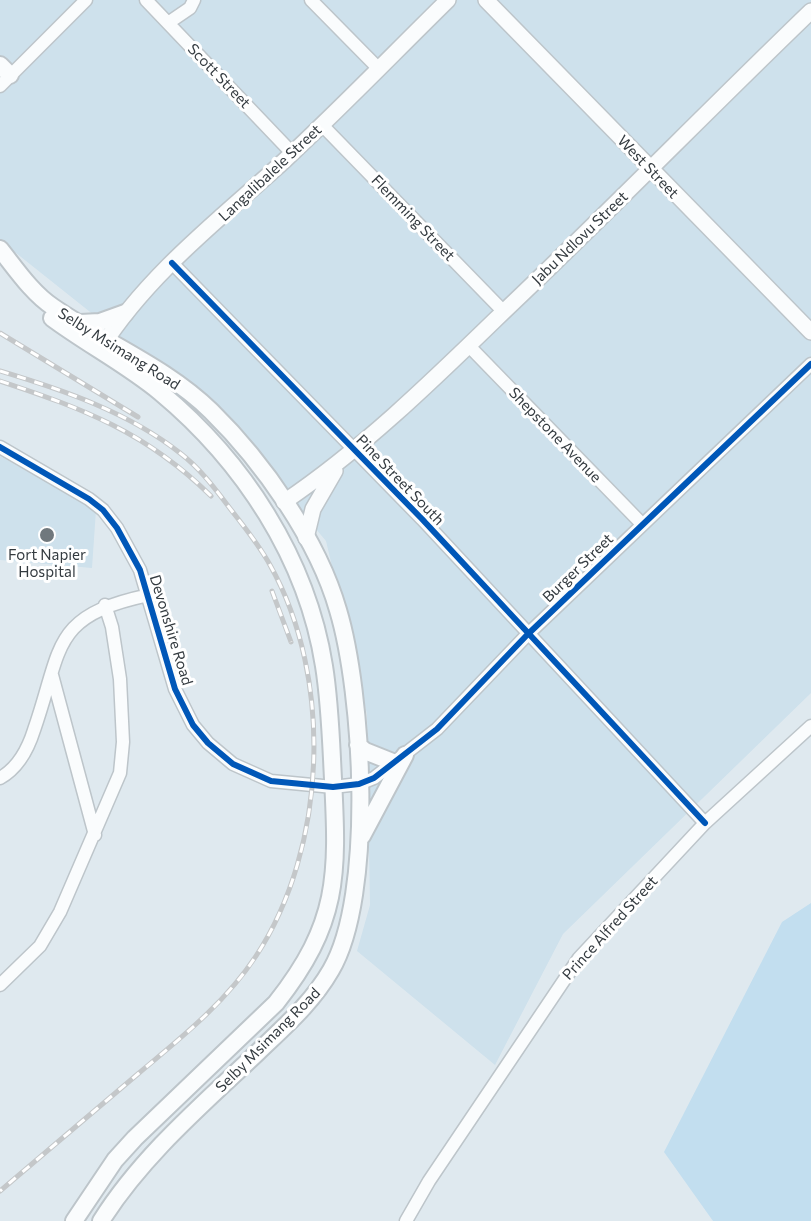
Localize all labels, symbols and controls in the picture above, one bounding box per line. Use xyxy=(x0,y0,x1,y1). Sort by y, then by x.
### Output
street label: Scott Street xyxy=(184,40,254,112)
street label: Langalibalele Street xyxy=(215,121,325,225)
street label: West Street xyxy=(614,132,682,202)
street label: Flemming Street xyxy=(368,171,458,265)
street label: Jabu Ndlovu Street xyxy=(528,188,632,288)
street label: Selby Msimang Road xyxy=(55,304,183,394)
street label: Shepstone Avenue xyxy=(505,384,605,486)
street label: Pine Street South xyxy=(352,431,448,529)
marker: Fort Napier Hospital xyxy=(38,526,56,544)
street label: Burger Street xyxy=(539,530,617,606)
place label: Fort Napier Hospital xyxy=(8,546,86,581)
street label: Devonshire Road xyxy=(146,573,196,687)
street label: Prince Alfred Street xyxy=(559,872,661,984)
street label: Selby Msimang Road xyxy=(212,984,324,1096)

